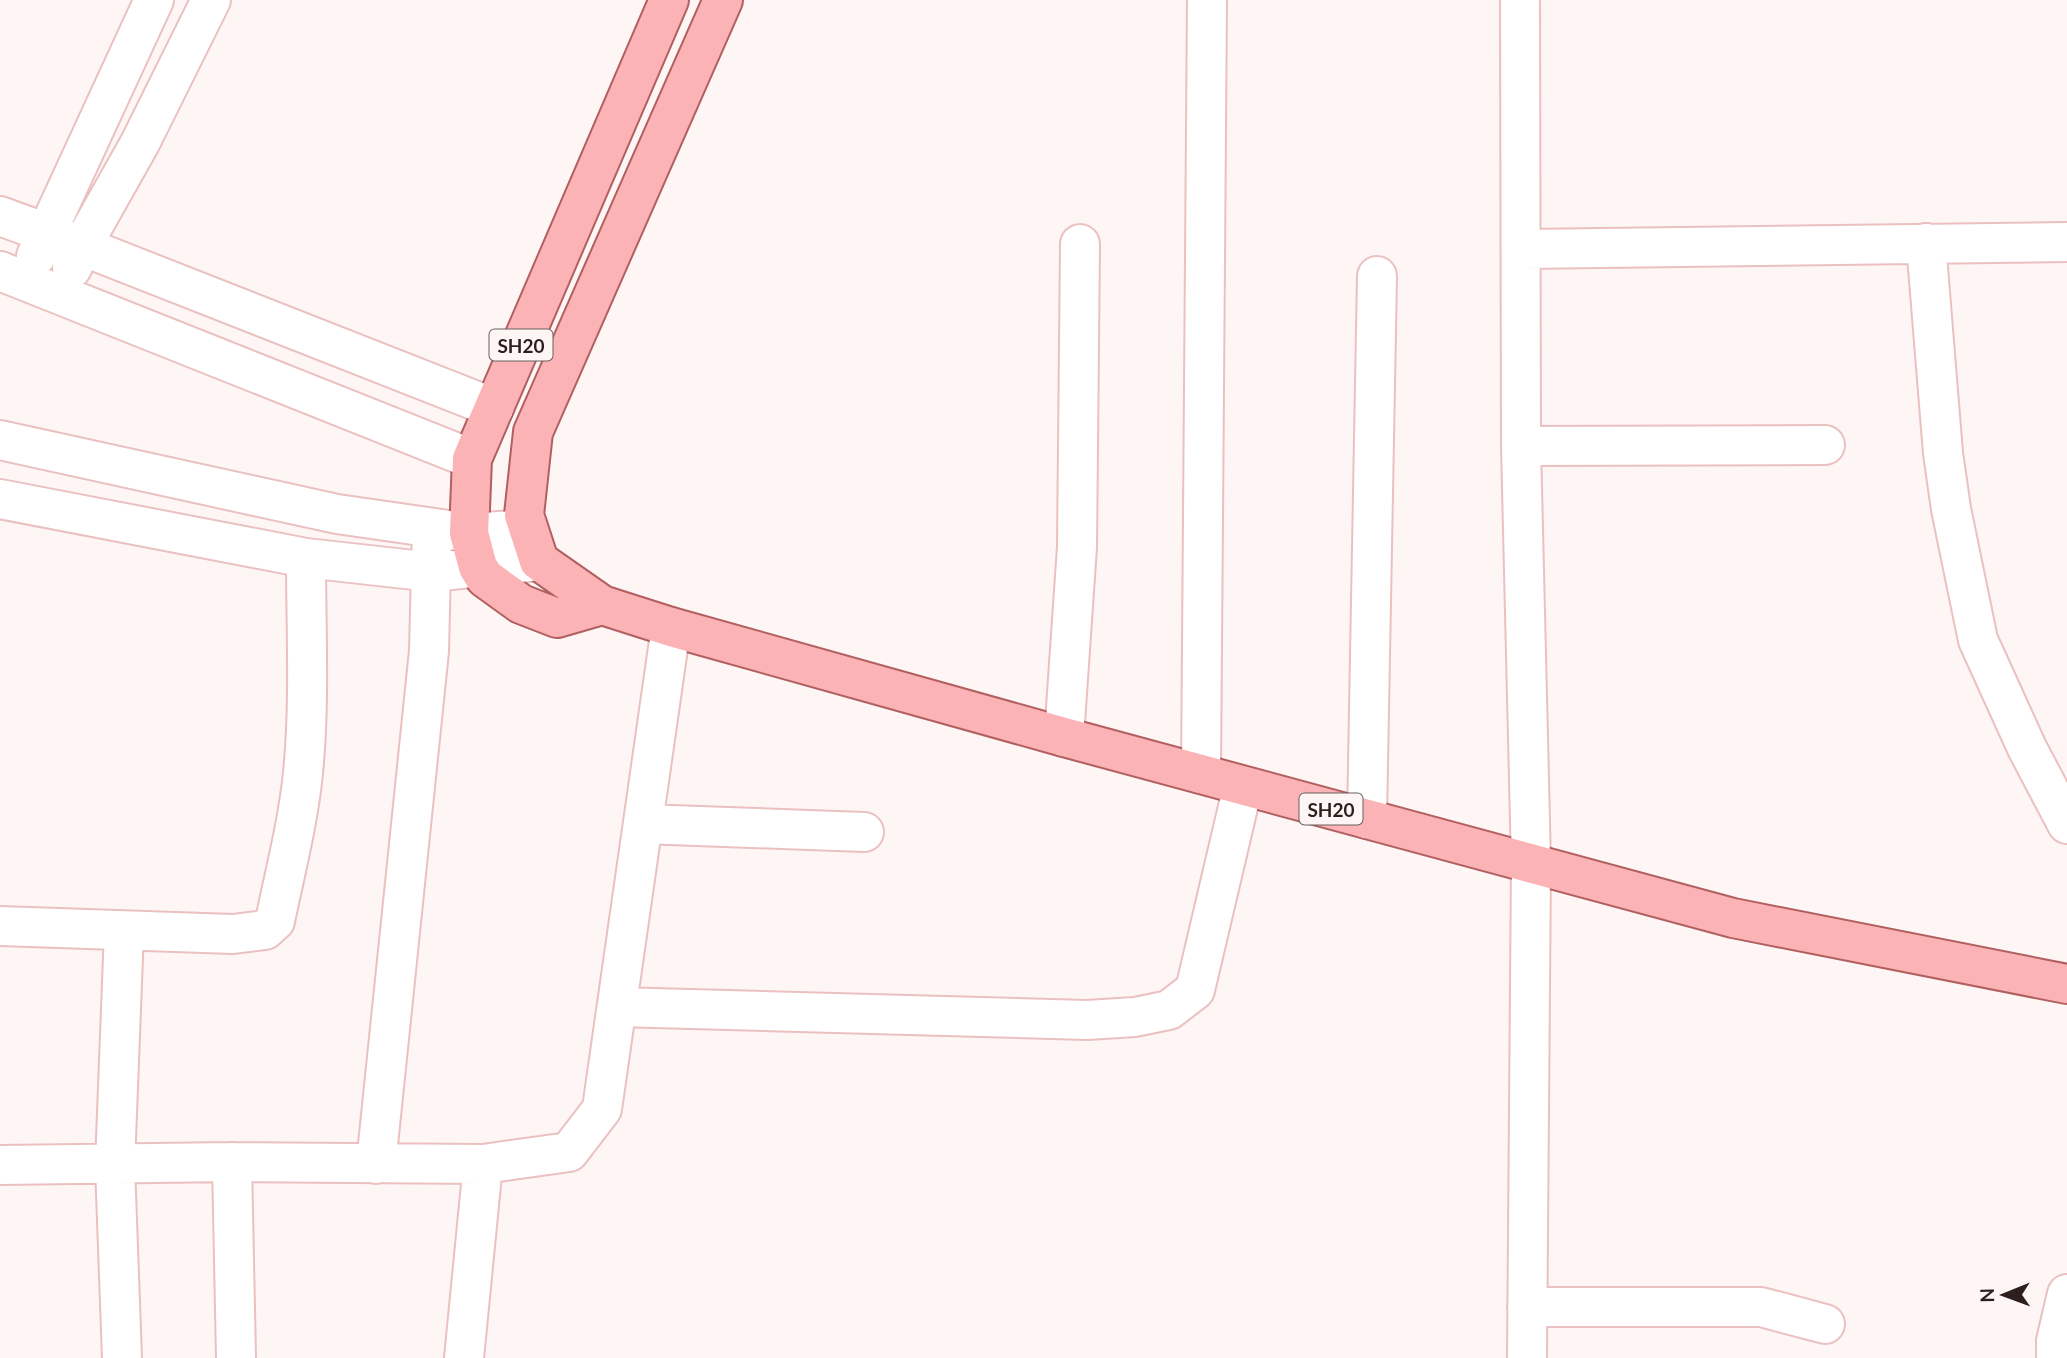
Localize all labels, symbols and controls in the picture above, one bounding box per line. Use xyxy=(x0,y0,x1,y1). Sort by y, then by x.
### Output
road number: SH20 xyxy=(490,330,552,360)
road number: SH20 xyxy=(1300,794,1362,824)
north arrow xyxy=(1969,1260,2039,1330)
text: N xyxy=(1975,1288,1998,1303)

